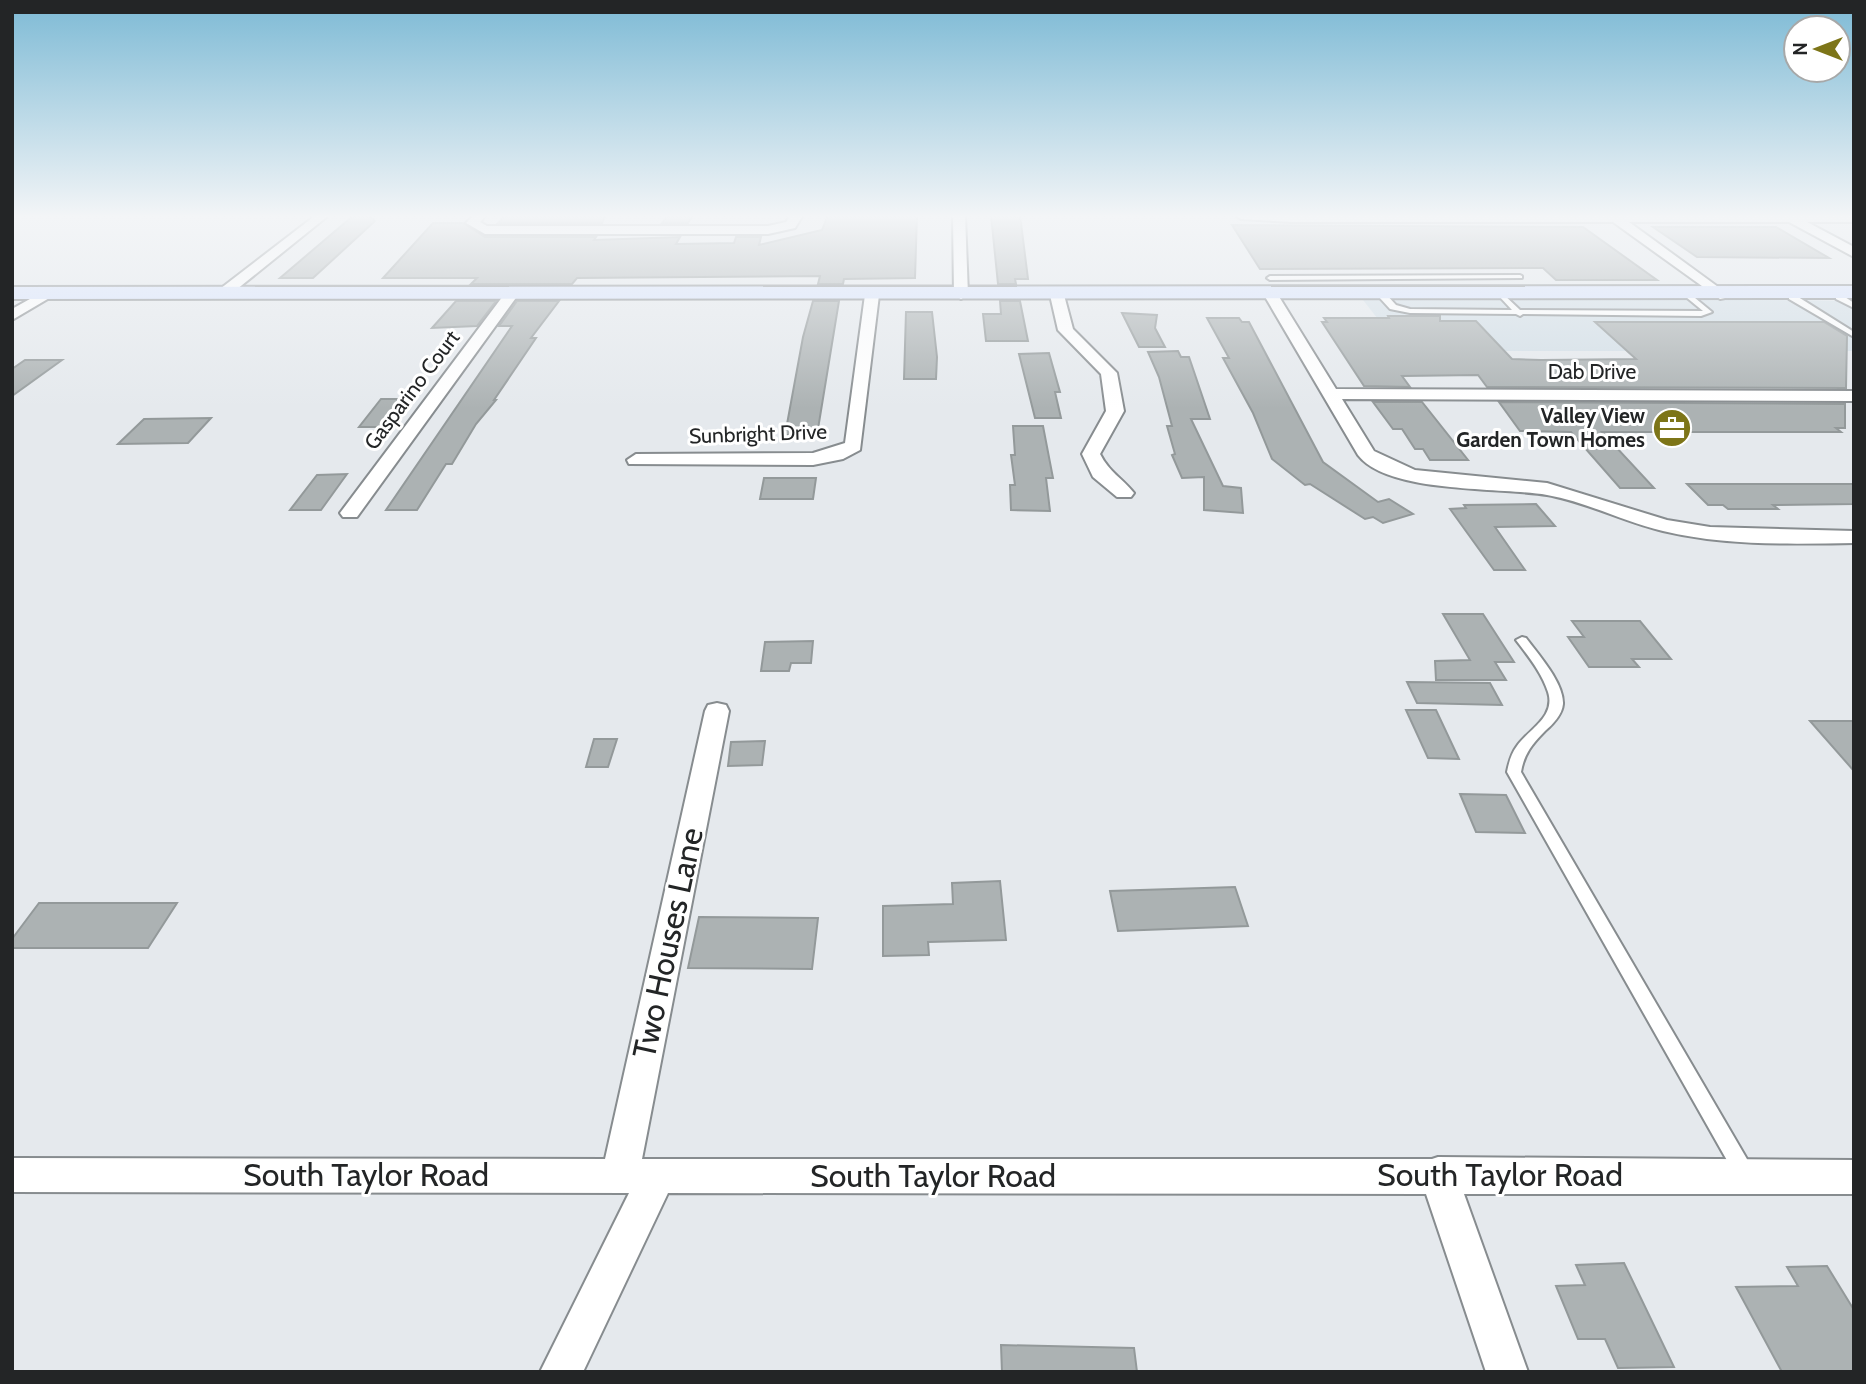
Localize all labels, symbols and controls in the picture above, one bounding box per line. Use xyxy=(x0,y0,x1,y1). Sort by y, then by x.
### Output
north arrow xyxy=(1782,14,1852,84)
text: N xyxy=(1789,42,1812,56)
street label: Gasparino Court xyxy=(359,325,465,454)
street label: Dab Drive xyxy=(1548,359,1637,384)
place label: Valley View Garden Town Homes xyxy=(1456,403,1646,452)
office icon: Valley View Garden Town Homes xyxy=(1651,407,1693,449)
street label: Sunbright Drive xyxy=(688,419,828,448)
street label: Two Houses Lane xyxy=(624,824,711,1062)
street label: South Taylor Road xyxy=(243,1155,489,1194)
street label: South Taylor Road xyxy=(1377,1155,1623,1194)
street label: South Taylor Road xyxy=(810,1156,1056,1195)

